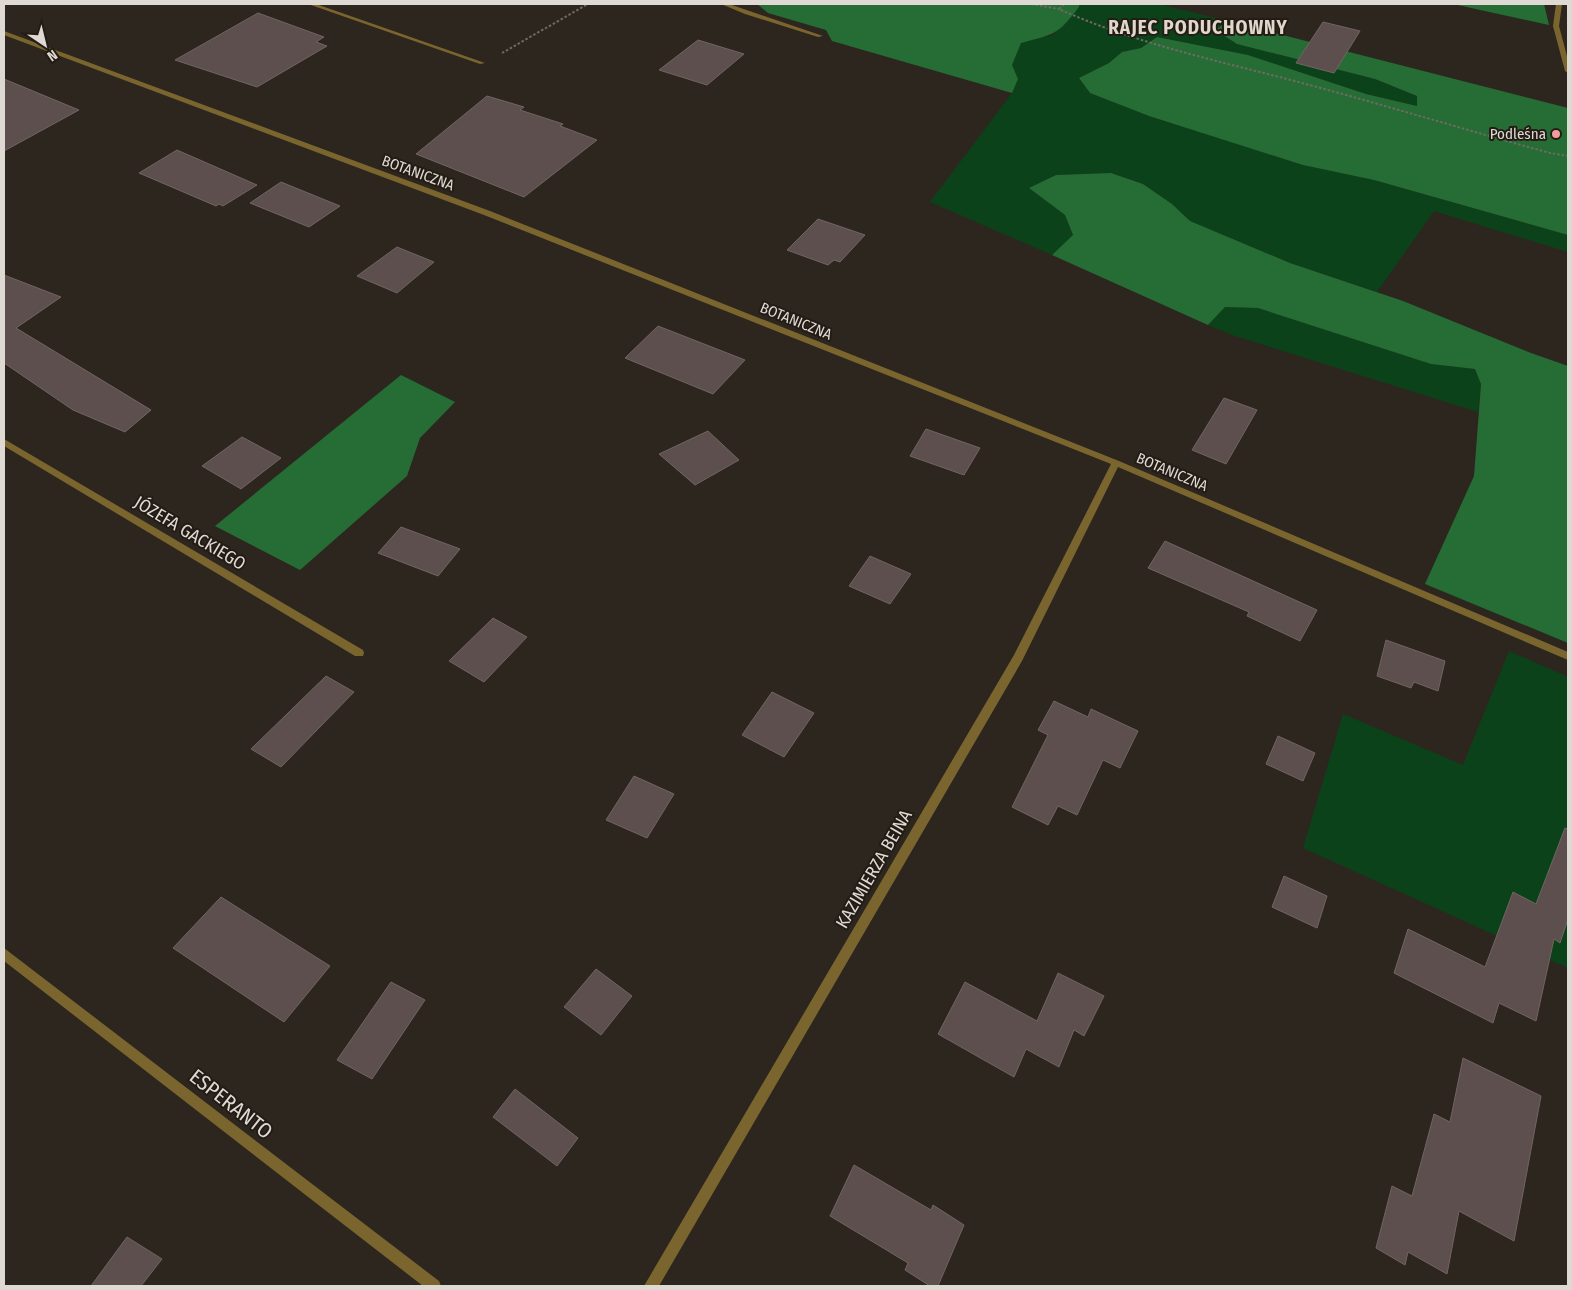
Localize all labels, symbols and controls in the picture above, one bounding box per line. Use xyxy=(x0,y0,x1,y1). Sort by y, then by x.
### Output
district label: RAJEC PODUCHOWNY xyxy=(1108,16,1288,39)
north arrow xyxy=(20,20,70,70)
text: N xyxy=(44,46,60,65)
place label: Podleśna xyxy=(1490,125,1546,143)
marker: Podleśna xyxy=(1550,128,1562,140)
street label: BOTANICZNA xyxy=(379,152,457,194)
street label: BOTANICZNA xyxy=(757,298,835,344)
street label: BOTANICZNA xyxy=(1134,449,1211,495)
street label: JÓZEFA GACKIEGO xyxy=(130,491,250,575)
street label: KAZIMIERZA BEINA xyxy=(831,805,917,932)
street label: ESPERANTO xyxy=(184,1063,278,1145)

